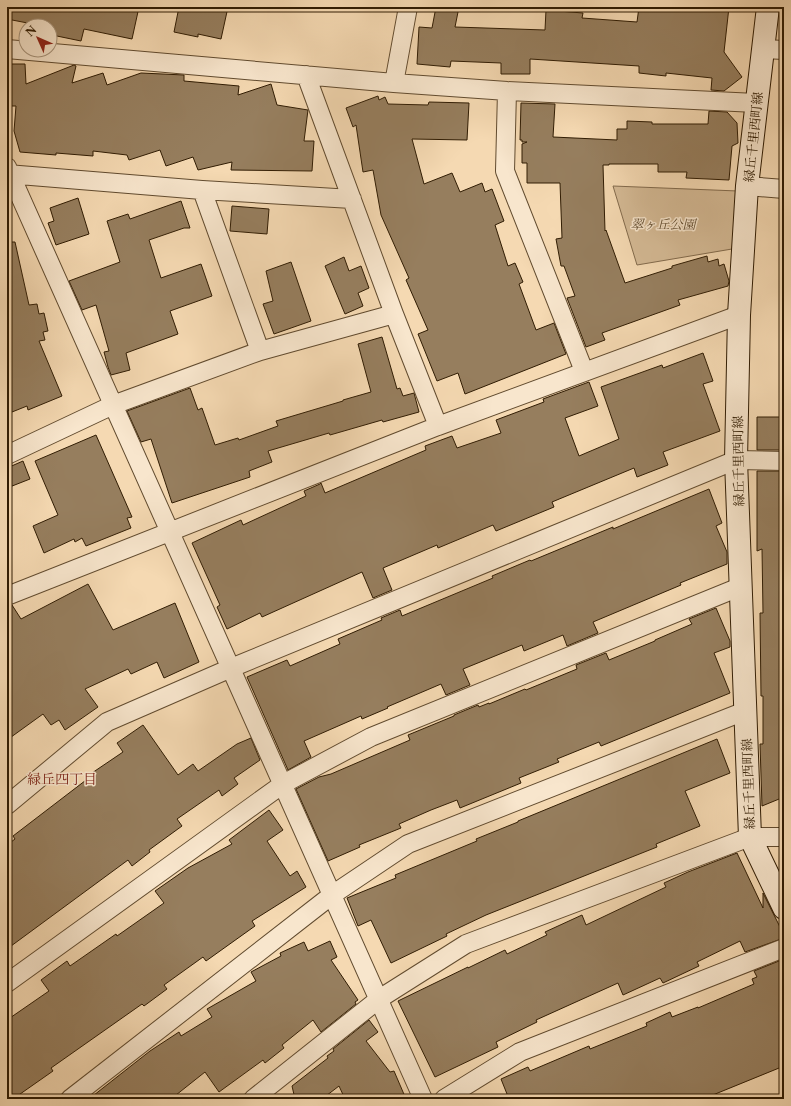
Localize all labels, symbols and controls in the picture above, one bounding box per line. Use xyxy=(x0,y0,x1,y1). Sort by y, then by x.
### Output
north arrow xyxy=(18,18,58,58)
text: N xyxy=(23,22,40,39)
street label: 緑丘千里西町線 xyxy=(740,91,766,183)
park label: 翠ヶ丘公園 xyxy=(630,216,697,232)
street label: 緑丘千里西町線 xyxy=(729,415,747,507)
street label: 緑丘千里西町線 xyxy=(738,738,758,830)
district label: 緑丘四丁目 xyxy=(27,770,97,788)

